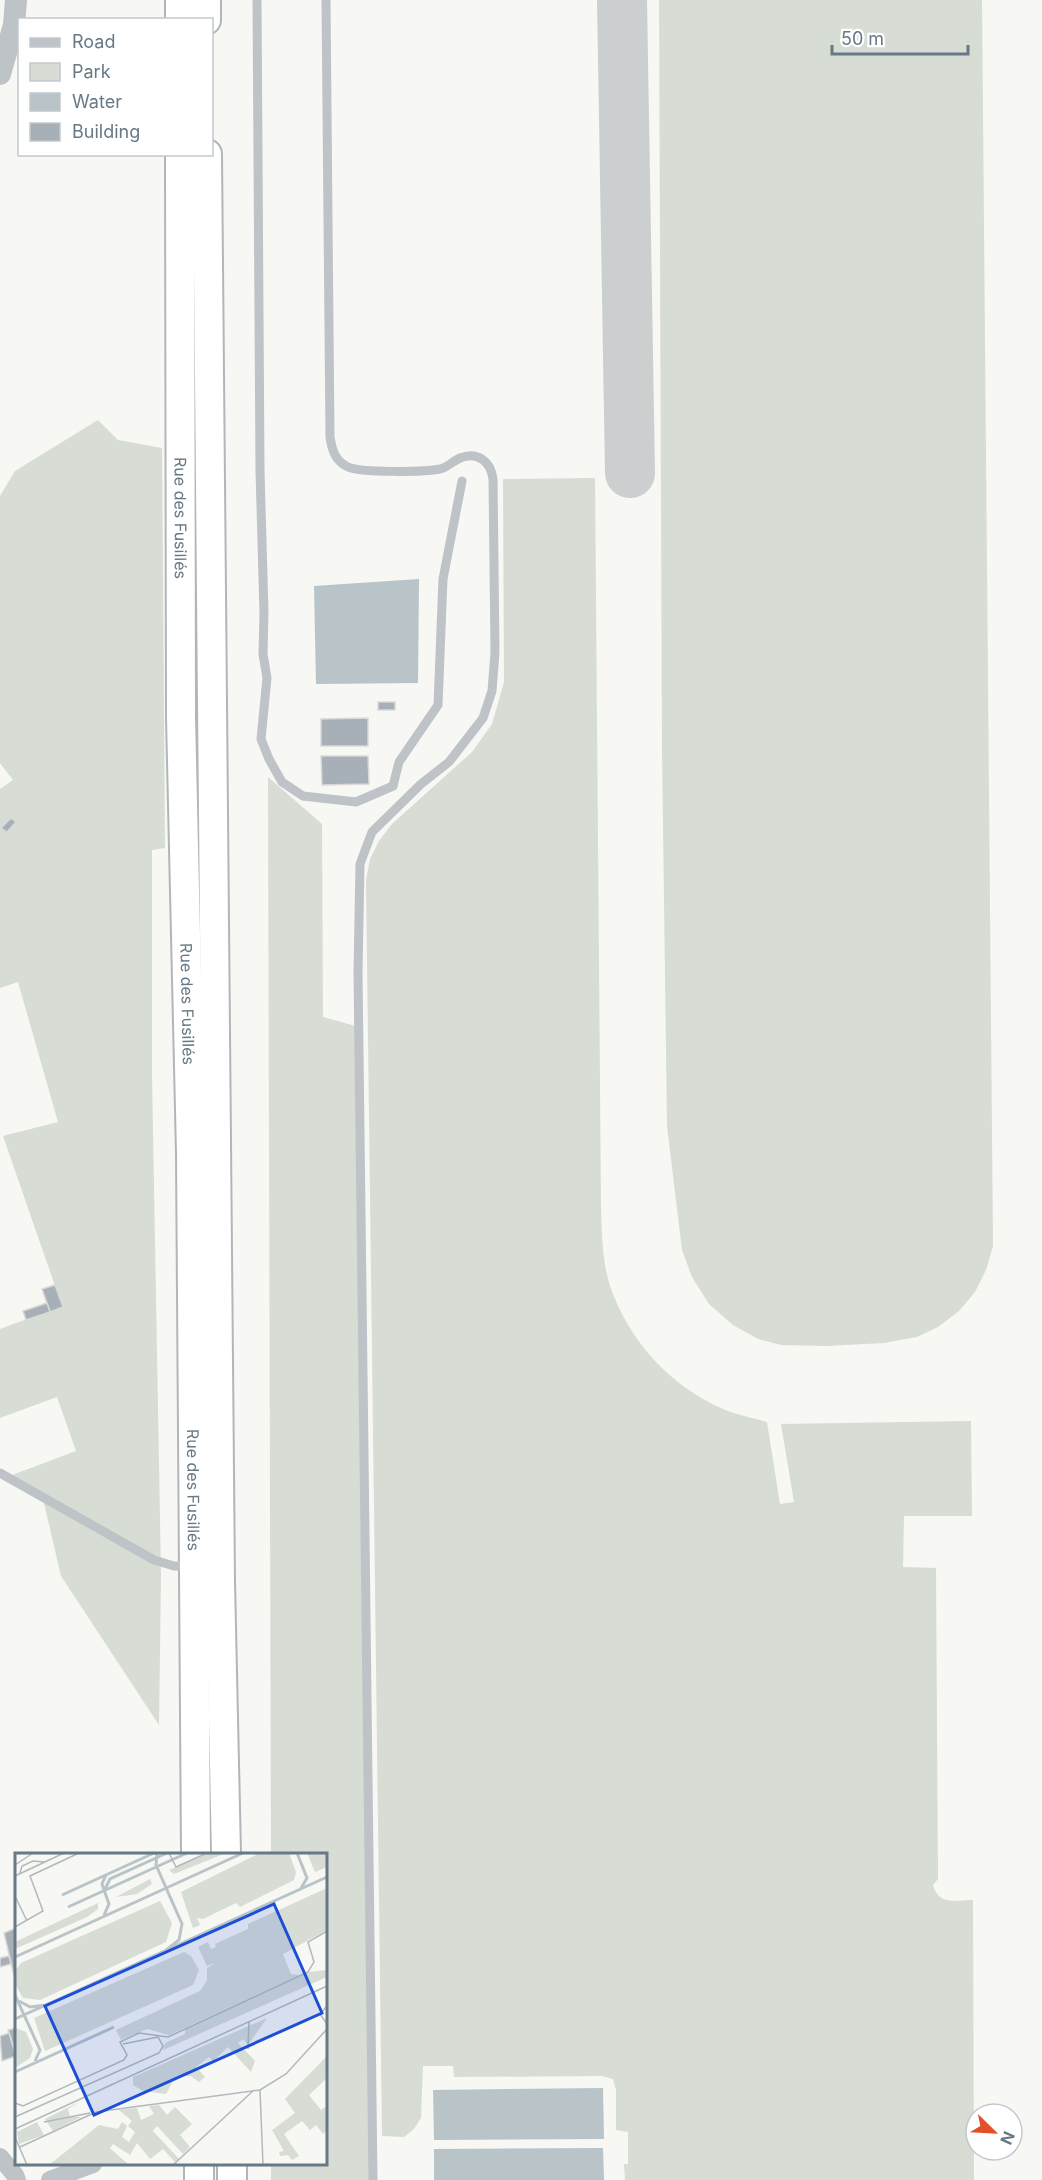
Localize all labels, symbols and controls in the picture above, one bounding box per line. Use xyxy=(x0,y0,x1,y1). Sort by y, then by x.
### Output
legend xyxy=(18,18,213,156)
scale bar xyxy=(832,18,968,56)
text: 50 m xyxy=(841,28,884,49)
text: Road xyxy=(72,31,115,52)
text: Park xyxy=(72,61,111,82)
text: Water xyxy=(72,91,122,112)
text: Building xyxy=(72,121,140,142)
street label: Rue des Fusillés xyxy=(171,457,191,579)
street label: Rue des Fusillés xyxy=(176,943,199,1065)
street label: Rue des Fusillés xyxy=(183,1429,204,1551)
inset map xyxy=(15,1853,327,2165)
north arrow xyxy=(964,2102,1024,2162)
text: N xyxy=(996,2128,1019,2148)

